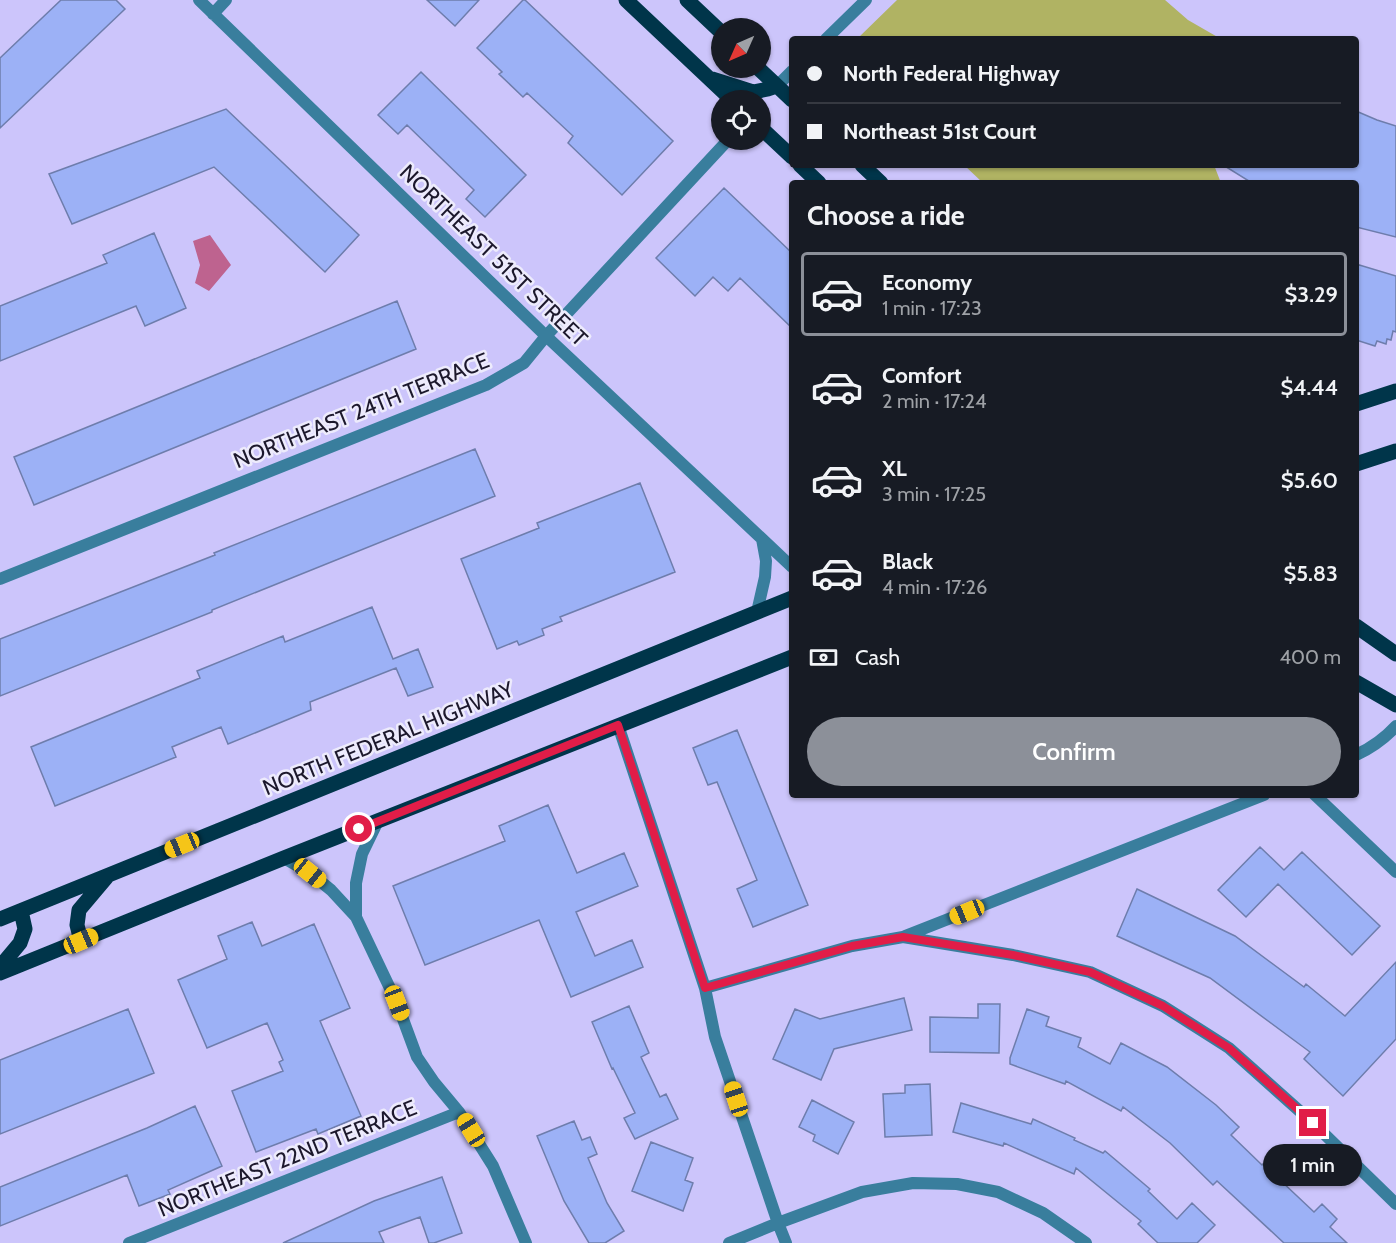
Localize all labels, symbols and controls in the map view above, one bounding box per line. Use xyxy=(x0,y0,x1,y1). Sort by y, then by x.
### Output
north arrow xyxy=(711,18,771,78)
map controls xyxy=(711,18,771,150)
text: North Federal Highway xyxy=(843,60,1060,87)
button: locate xyxy=(711,90,771,150)
text: Northeast 51st Court xyxy=(843,118,1036,145)
street label: NORTHEAST 51ST STREET xyxy=(394,159,593,352)
text: Choose a ride xyxy=(807,199,965,232)
icon: car xyxy=(810,267,864,321)
text: Economy xyxy=(882,269,972,296)
text: $3.29 xyxy=(1285,281,1338,308)
text: 1 min · 17:23 xyxy=(882,296,982,320)
street label: NORTHEAST 24TH TERRACE xyxy=(229,347,493,474)
icon: car xyxy=(810,360,864,414)
text: Comfort xyxy=(882,362,961,389)
text: $4.44 xyxy=(1281,374,1338,401)
text: 2 min · 17:24 xyxy=(882,389,986,413)
icon: car xyxy=(810,453,864,507)
text: XL xyxy=(882,455,907,482)
text: $5.60 xyxy=(1281,467,1338,494)
text: 3 min · 17:25 xyxy=(882,482,986,506)
icon: car xyxy=(810,546,864,600)
text: Black xyxy=(882,548,933,575)
text: $5.83 xyxy=(1283,560,1338,587)
text: 4 min · 17:26 xyxy=(882,575,987,599)
icon: cash xyxy=(807,641,840,674)
text: Cash xyxy=(855,644,900,671)
text: 400 m xyxy=(1279,645,1341,669)
street label: NORTH FEDERAL HIGHWAY xyxy=(259,675,518,801)
button: Confirm xyxy=(807,717,1341,786)
route start xyxy=(345,815,372,842)
car xyxy=(162,830,202,860)
car xyxy=(290,855,330,891)
car xyxy=(947,897,987,927)
car xyxy=(61,926,101,956)
car xyxy=(382,983,412,1023)
car xyxy=(722,1079,750,1119)
street label: NORTHEAST 22ND TERRACE xyxy=(154,1094,421,1223)
route end xyxy=(1299,1109,1326,1136)
car xyxy=(454,1110,488,1150)
callout: 1 min xyxy=(1264,1144,1362,1186)
text: 1 min xyxy=(1290,1153,1335,1177)

